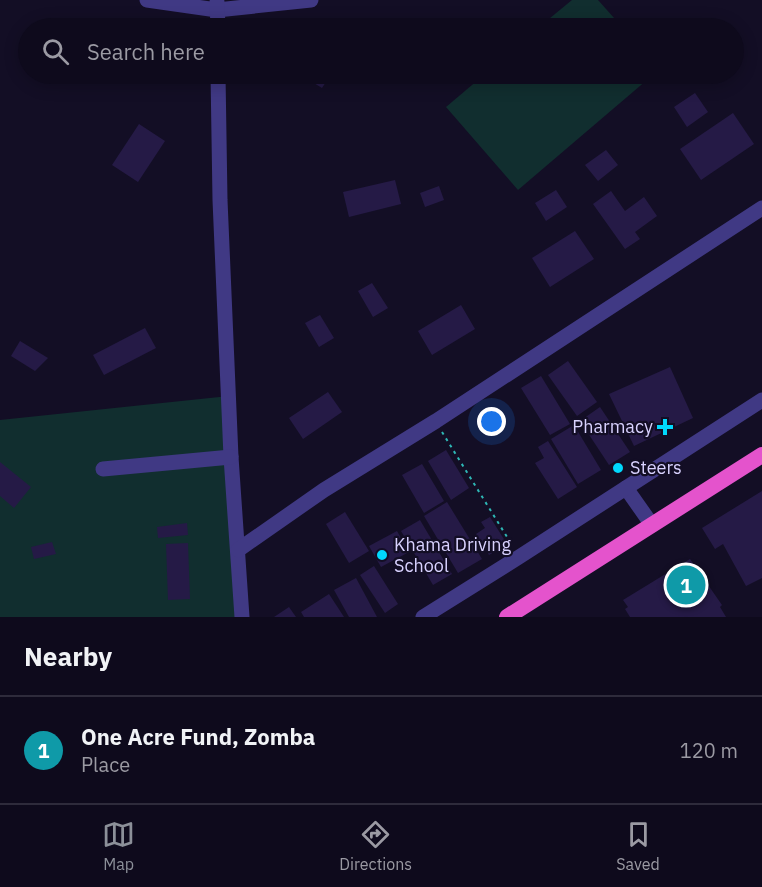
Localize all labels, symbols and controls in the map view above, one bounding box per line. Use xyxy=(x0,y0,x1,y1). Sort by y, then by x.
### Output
search box xyxy=(18,18,744,84)
icon: search xyxy=(39,35,72,68)
text: Search here xyxy=(87,37,205,66)
your location xyxy=(477,407,506,436)
place label: Pharmacy xyxy=(572,415,653,438)
marker: Pharmacy xyxy=(658,420,672,434)
place label: Steers xyxy=(630,456,682,479)
marker: Steers xyxy=(611,461,625,475)
place label: Khama Driving School xyxy=(394,533,512,577)
marker: Khama Driving School xyxy=(375,548,389,562)
pin: 1 xyxy=(666,562,706,608)
text: Nearby xyxy=(24,639,112,673)
text: One Acre Fund, Zomba xyxy=(81,722,315,751)
text: 1 xyxy=(38,737,50,764)
text: 120 m xyxy=(680,737,738,764)
text: Place xyxy=(81,751,130,778)
tab: Map xyxy=(102,818,135,874)
tab: Directions xyxy=(339,818,412,874)
tab: Saved xyxy=(616,818,660,874)

